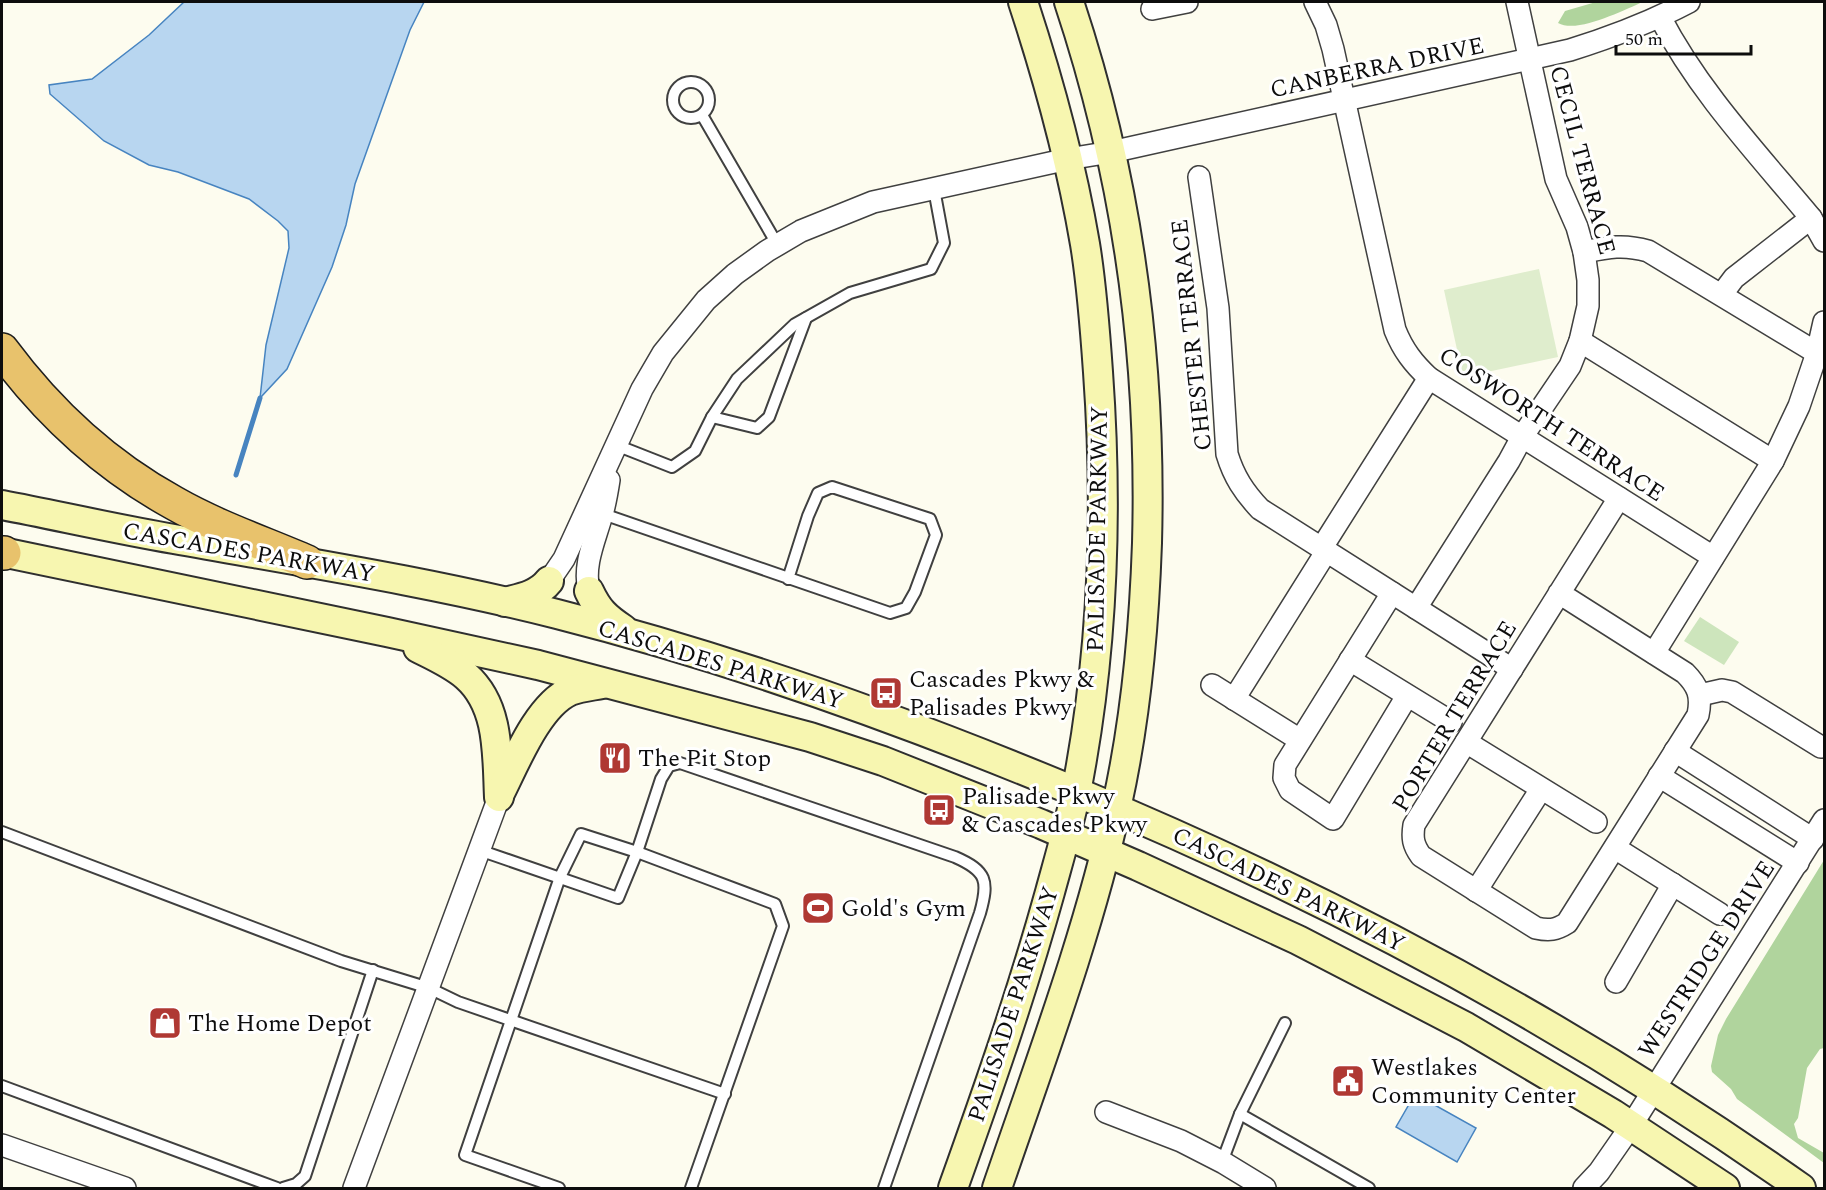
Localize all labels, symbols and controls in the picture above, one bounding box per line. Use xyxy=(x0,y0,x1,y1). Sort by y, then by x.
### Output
scale bar xyxy=(1616,18,1751,56)
text: 50 m xyxy=(1625,26,1663,53)
street label: CANBERRA DRIVE xyxy=(1267,28,1488,108)
street label: CECIL TERRACE xyxy=(1539,61,1625,259)
street label: CHESTER TERRACE xyxy=(1162,217,1222,453)
street label: COSWORTH TERRACE xyxy=(1431,338,1672,512)
street label: PALISADE PARKWAY xyxy=(1078,406,1118,652)
street label: CASCADES PARKWAY xyxy=(120,513,378,593)
street label: CASCADES PARKWAY xyxy=(593,610,848,720)
street label: PORTER TERRACE xyxy=(1383,614,1526,819)
place label: Cascades Pkwy & Palisades Pkwy xyxy=(909,662,1094,726)
bus stop icon: Cascades Pkwy & Palisades Pkwy xyxy=(868,675,904,711)
restaurant icon: The Pit Stop xyxy=(597,740,633,776)
place label: The Pit Stop xyxy=(638,741,771,777)
place label: Palisade Pkwy & Cascades Pkwy xyxy=(962,779,1149,843)
bus stop icon: Palisade Pkwy & Cascades Pkwy xyxy=(921,792,957,828)
street label: CASCADES PARKWAY xyxy=(1166,818,1411,962)
street label: WESTRIDGE DRIVE xyxy=(1629,854,1784,1066)
street label: PALISADE PARKWAY xyxy=(959,882,1069,1127)
sports icon: Gold's Gym xyxy=(800,890,836,926)
place label: Gold's Gym xyxy=(841,891,966,927)
shop icon: The Home Depot xyxy=(147,1005,183,1041)
place label: The Home Depot xyxy=(188,1006,372,1042)
place label: Westlakes Community Center xyxy=(1371,1050,1576,1114)
public building icon: Westlakes Community Center xyxy=(1330,1063,1366,1099)

